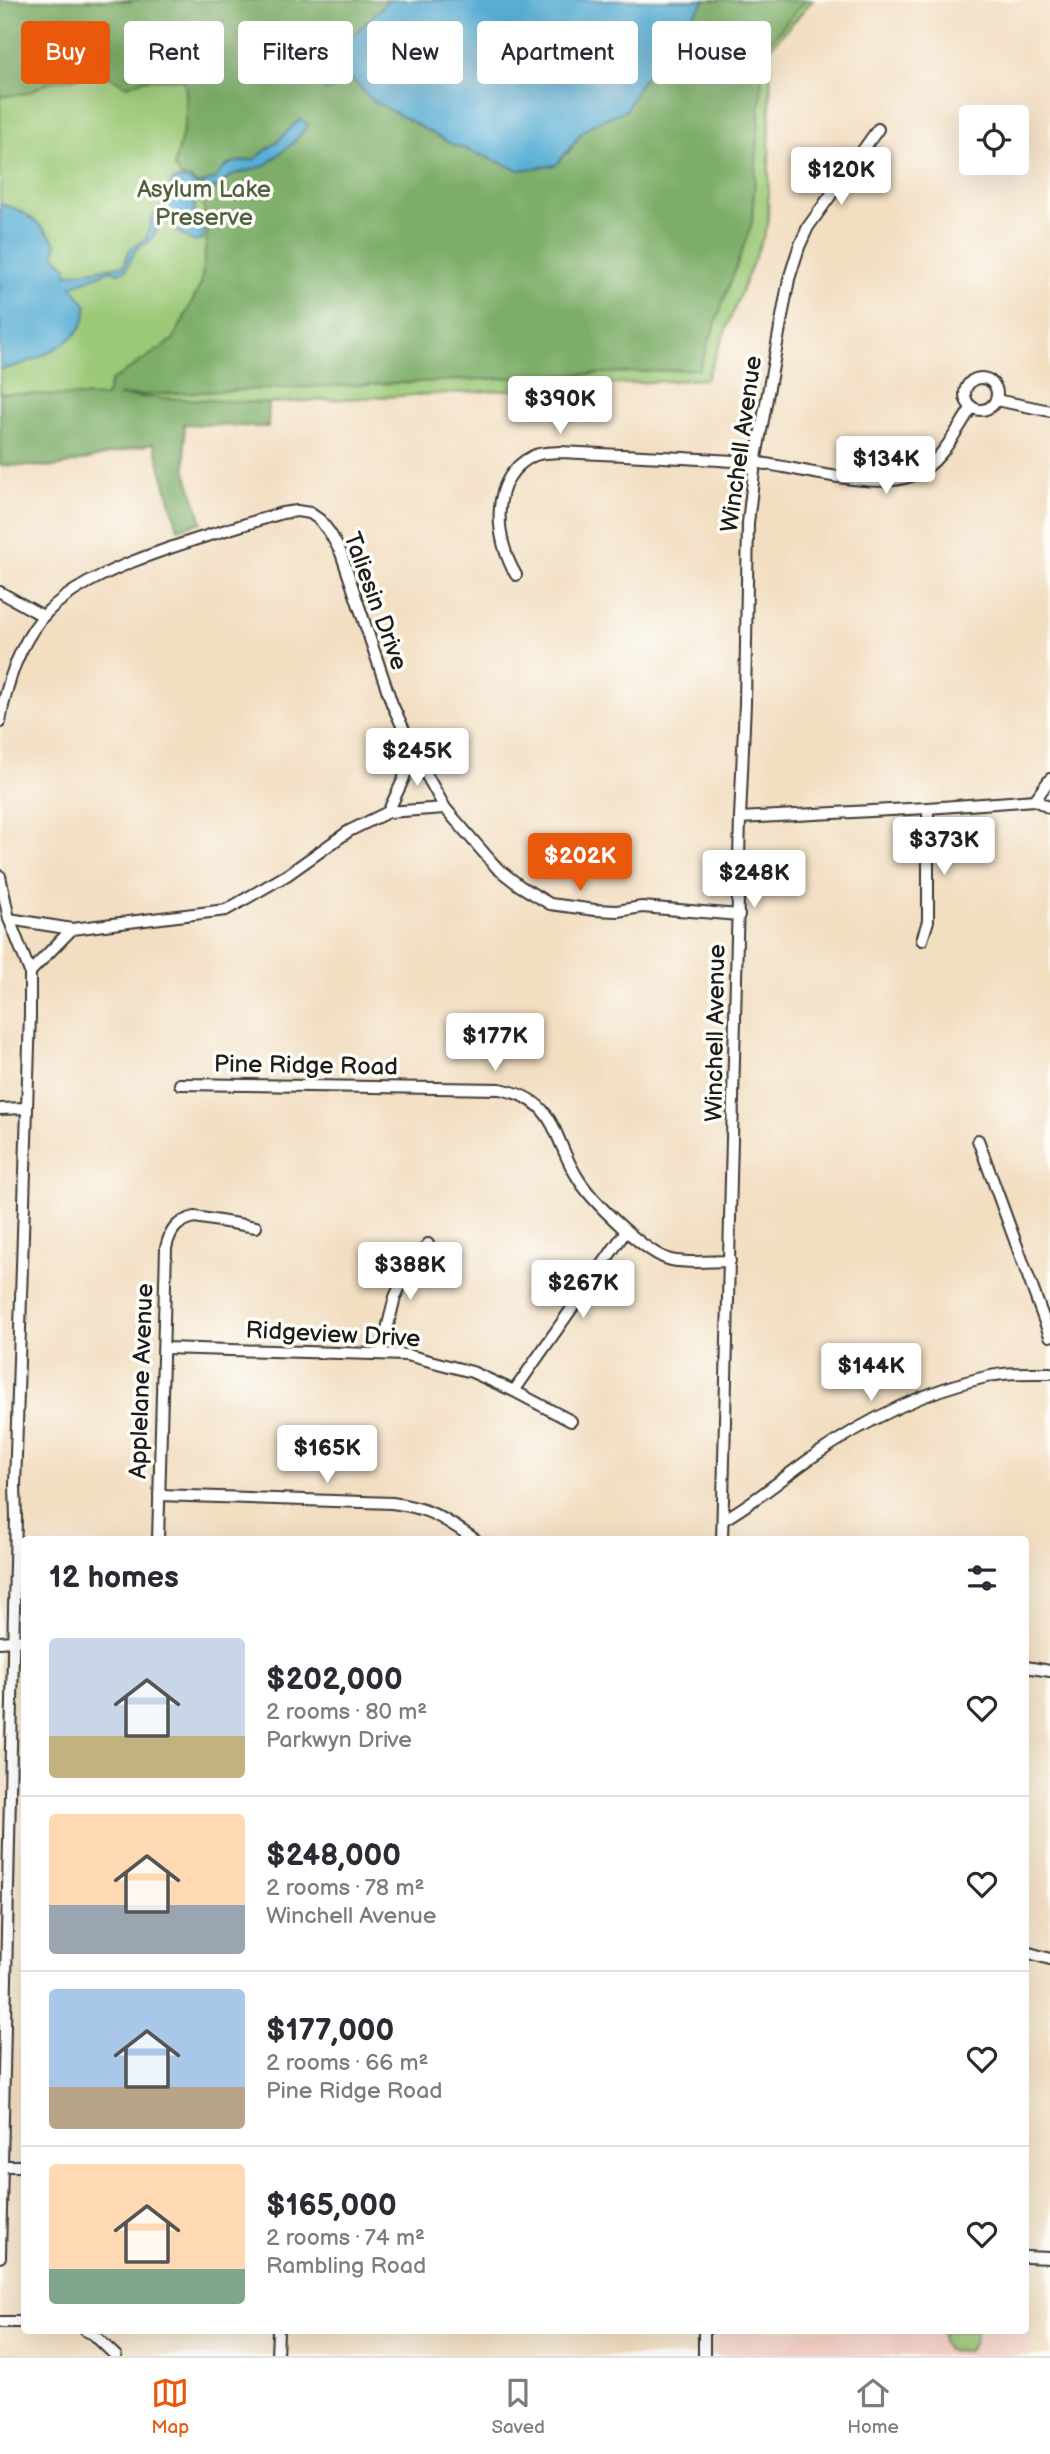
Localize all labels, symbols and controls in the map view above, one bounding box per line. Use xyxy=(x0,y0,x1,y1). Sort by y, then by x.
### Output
chip: Buy xyxy=(21,21,110,84)
chip: Rent xyxy=(124,21,224,84)
chip: Filters xyxy=(238,21,353,84)
chip: New xyxy=(367,21,463,84)
chip: Apartment xyxy=(477,21,638,84)
chip: House xyxy=(652,21,771,84)
map controls xyxy=(959,105,1029,175)
button: locate xyxy=(959,105,1029,175)
pin: $120K xyxy=(792,148,890,207)
text: $120K xyxy=(807,156,875,184)
park label: Asylum Lake Preserve xyxy=(137,175,271,232)
street label: Winchell Avenue xyxy=(715,354,768,534)
pin: $390K xyxy=(511,376,609,436)
text: $390K xyxy=(524,385,596,413)
pin: $134K xyxy=(837,436,935,496)
text: $134K xyxy=(852,445,920,473)
street label: Taliesin Drive xyxy=(337,528,414,674)
pin: $245K xyxy=(368,728,466,788)
text: $245K xyxy=(382,737,452,765)
pin: $373K xyxy=(895,818,993,877)
text: $373K xyxy=(909,826,979,854)
pin: $202K xyxy=(531,834,629,893)
text: $202K xyxy=(544,842,616,870)
pin: $248K xyxy=(705,850,803,910)
text: $248K xyxy=(718,859,790,887)
street label: Winchell Avenue xyxy=(699,944,732,1122)
pin: $177K xyxy=(446,1014,544,1073)
text: $177K xyxy=(462,1022,528,1050)
street label: Pine Ridge Road xyxy=(214,1049,398,1082)
pin: $388K xyxy=(361,1242,459,1302)
text: $388K xyxy=(374,1251,446,1279)
pin: $267K xyxy=(534,1260,632,1320)
text: $267K xyxy=(547,1269,619,1297)
street label: Applelane Avenue xyxy=(124,1283,159,1479)
street label: Ridgeview Drive xyxy=(245,1315,421,1354)
pin: $144K xyxy=(822,1344,920,1403)
text: $144K xyxy=(837,1352,905,1380)
pin: $165K xyxy=(278,1426,376,1485)
text: $165K xyxy=(293,1434,361,1462)
icon: filters xyxy=(963,1559,1001,1597)
text: 12 homes xyxy=(49,1560,179,1596)
text: $202,000 xyxy=(266,1662,403,1698)
icon: home xyxy=(105,1666,189,1750)
icon: heart xyxy=(963,1689,1001,1727)
text: 2 rooms · 80 m² xyxy=(266,1698,427,1726)
text: Parkwyn Drive xyxy=(266,1726,412,1754)
text: $248,000 xyxy=(266,1838,401,1874)
icon: home xyxy=(105,1842,189,1926)
icon: heart xyxy=(963,1865,1001,1903)
text: 2 rooms · 78 m² xyxy=(266,1874,424,1902)
text: Winchell Avenue xyxy=(266,1902,436,1930)
text: $177,000 xyxy=(266,2013,394,2049)
icon: home xyxy=(105,2017,189,2101)
icon: heart xyxy=(963,2040,1001,2078)
text: 2 rooms · 66 m² xyxy=(266,2049,428,2077)
text: Pine Ridge Road xyxy=(266,2077,442,2105)
text: $165,000 xyxy=(266,2188,397,2224)
icon: home xyxy=(105,2192,189,2276)
icon: heart xyxy=(963,2215,1001,2253)
text: 2 rooms · 74 m² xyxy=(266,2224,425,2252)
text: Rambling Road xyxy=(266,2252,426,2280)
tab: Map xyxy=(151,2374,189,2439)
tab: Saved xyxy=(492,2374,545,2439)
tab: Home xyxy=(847,2374,899,2439)

